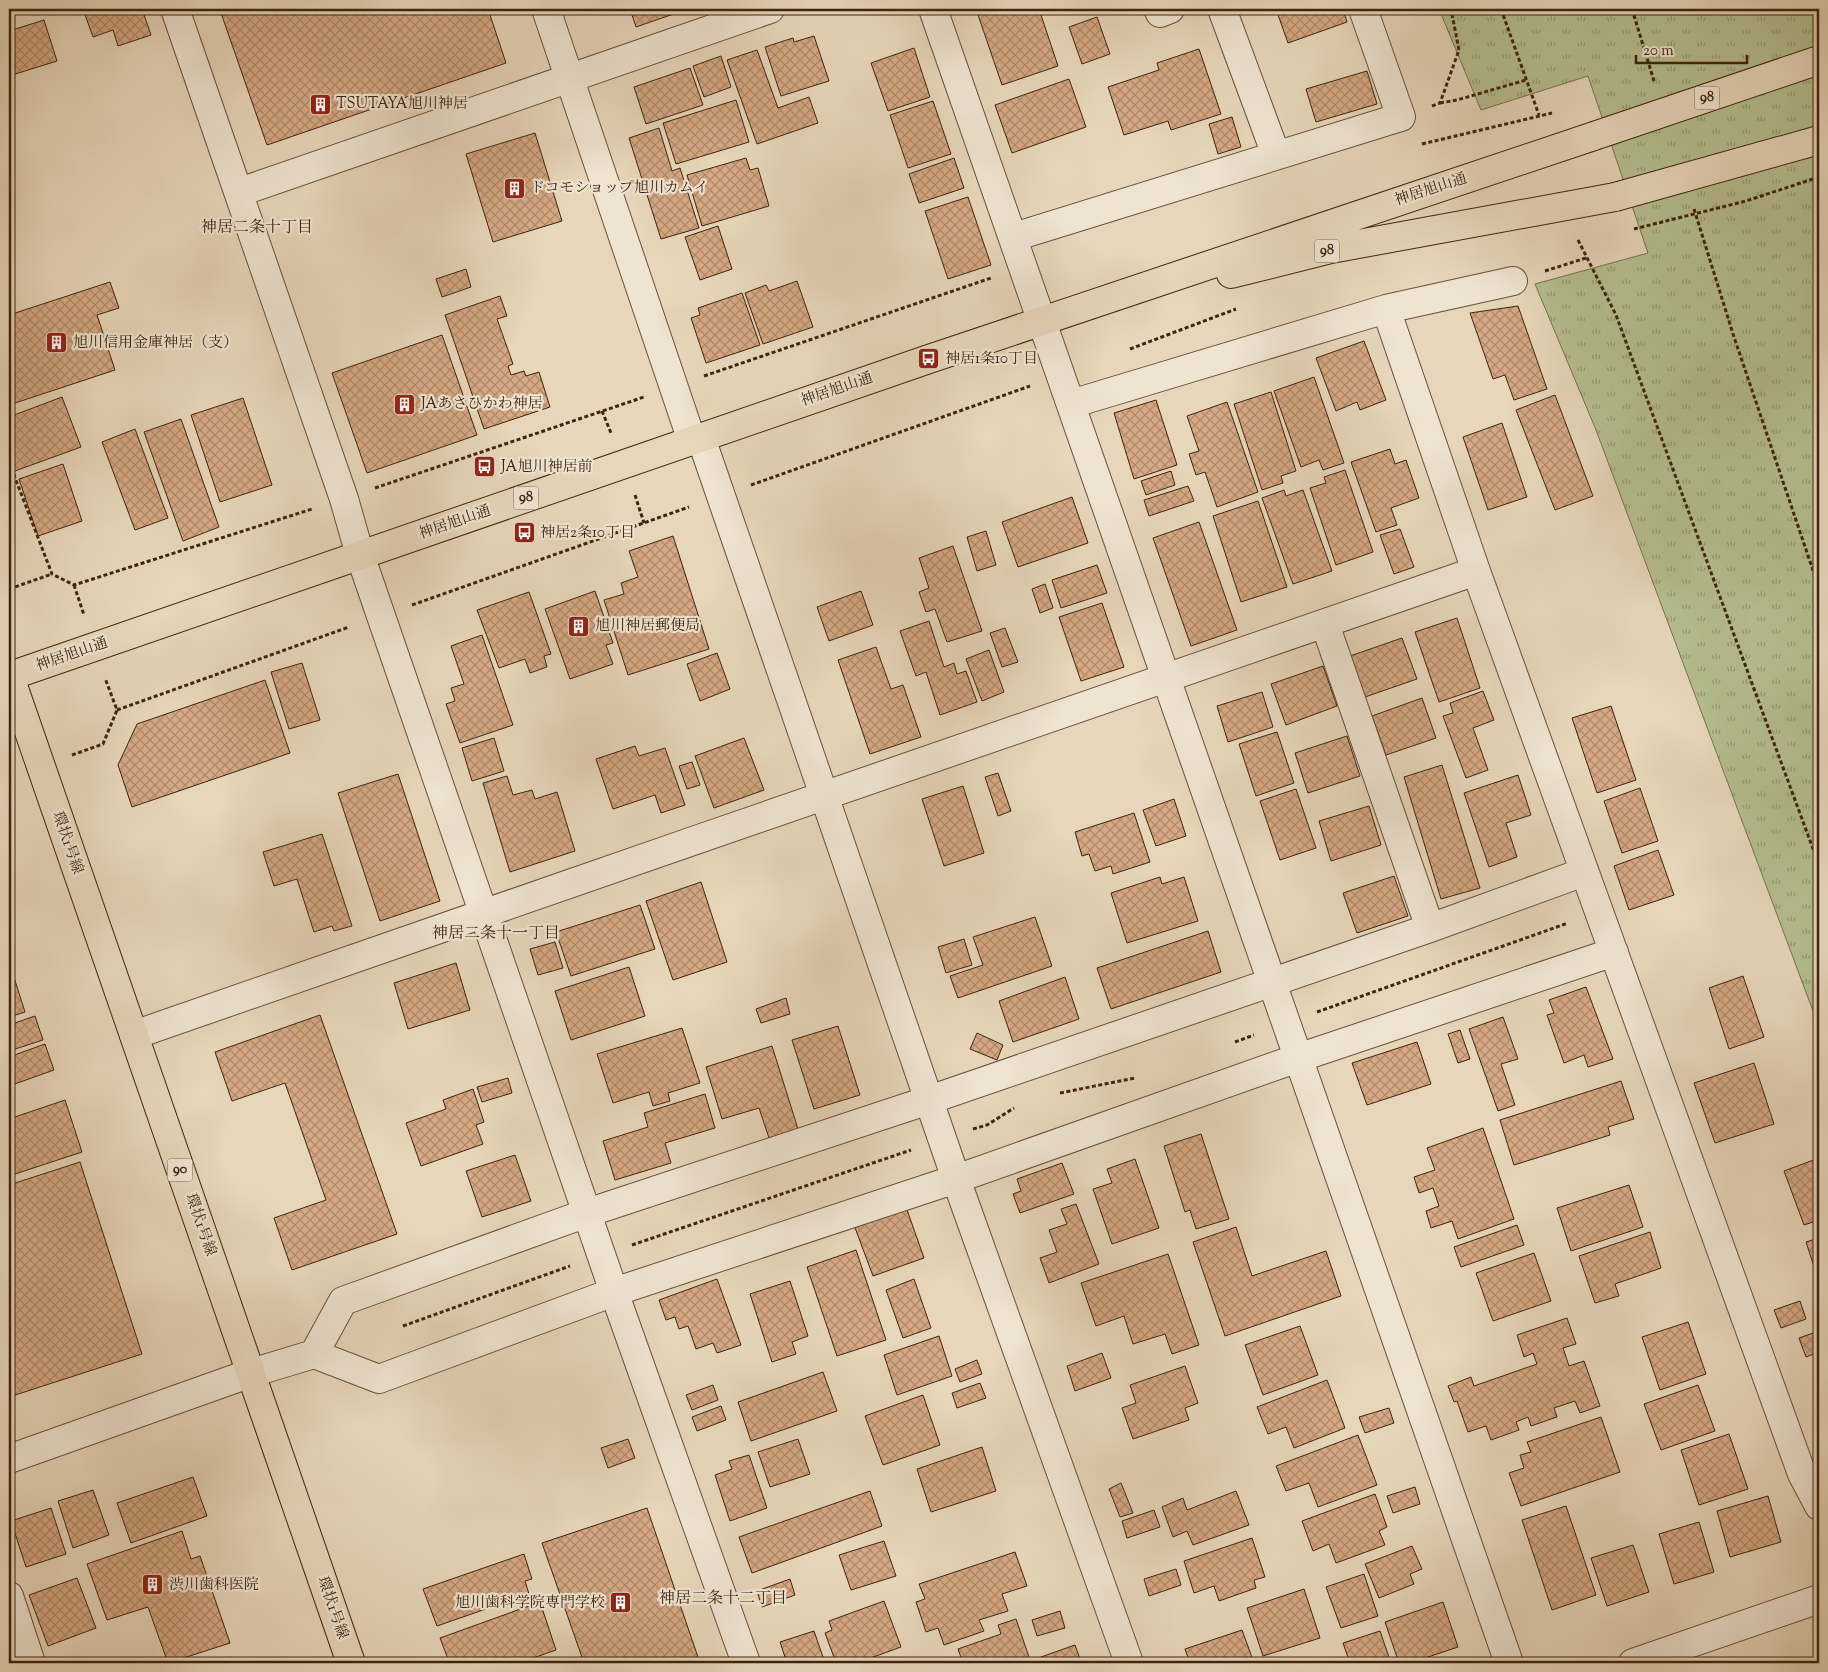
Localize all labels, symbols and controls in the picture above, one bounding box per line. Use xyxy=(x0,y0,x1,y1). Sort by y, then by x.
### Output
scale bar xyxy=(1636,32,1747,64)
text: 20 m xyxy=(1643,41,1674,62)
road number: 98 xyxy=(1694,86,1720,110)
building icon: TSUTAYA旭川神居 xyxy=(308,92,332,116)
place label: TSUTAYA旭川神居 xyxy=(336,94,468,115)
street label: 神居旭山通 xyxy=(1392,168,1470,212)
building icon: ドコモショップ旭川カムイ xyxy=(502,176,526,200)
place label: ドコモショップ旭川カムイ xyxy=(530,178,709,199)
district label: 神居二条十丁目 xyxy=(201,217,313,240)
road number: 98 xyxy=(1314,240,1340,262)
building icon: 旭川信用金庫神居（支） xyxy=(45,331,69,355)
place label: 旭川信用金庫神居（支） xyxy=(73,333,238,354)
bus stop icon: 神居1条10丁目 xyxy=(917,347,941,371)
place label: 神居1条10丁目 xyxy=(945,349,1038,370)
street label: 神居旭山通 xyxy=(798,368,876,412)
building icon: JAあさひかわ神居 xyxy=(393,392,417,416)
place label: JAあさひかわ神居 xyxy=(420,394,543,415)
bus stop icon: JA旭川神居前 xyxy=(473,455,497,479)
place label: JA旭川神居前 xyxy=(500,457,593,478)
road number: 98 xyxy=(514,486,538,509)
street label: 神居旭山通 xyxy=(416,501,494,545)
bus stop icon: 神居2条10丁目 xyxy=(512,521,536,545)
place label: 神居2条10丁目 xyxy=(540,523,635,544)
building icon: 旭川神居郵便局 xyxy=(567,614,591,638)
place label: 旭川神居郵便局 xyxy=(595,616,700,637)
street label: 神居旭山通 xyxy=(33,633,111,677)
street label: 環状1号線 xyxy=(46,809,88,877)
district label: 神居二条十一丁目 xyxy=(432,923,560,946)
road number: 90 xyxy=(168,1158,192,1182)
street label: 環状1号線 xyxy=(179,1191,221,1259)
building icon: 渋川歯科医院 xyxy=(141,1573,165,1597)
street label: 環状1号線 xyxy=(311,1574,353,1642)
place label: 渋川歯科医院 xyxy=(169,1575,259,1596)
district label: 神居二条十二丁目 xyxy=(659,1588,787,1611)
building icon: 旭川歯科学院専門学校 xyxy=(609,1591,633,1615)
place label: 旭川歯科学院専門学校 xyxy=(455,1593,605,1614)

